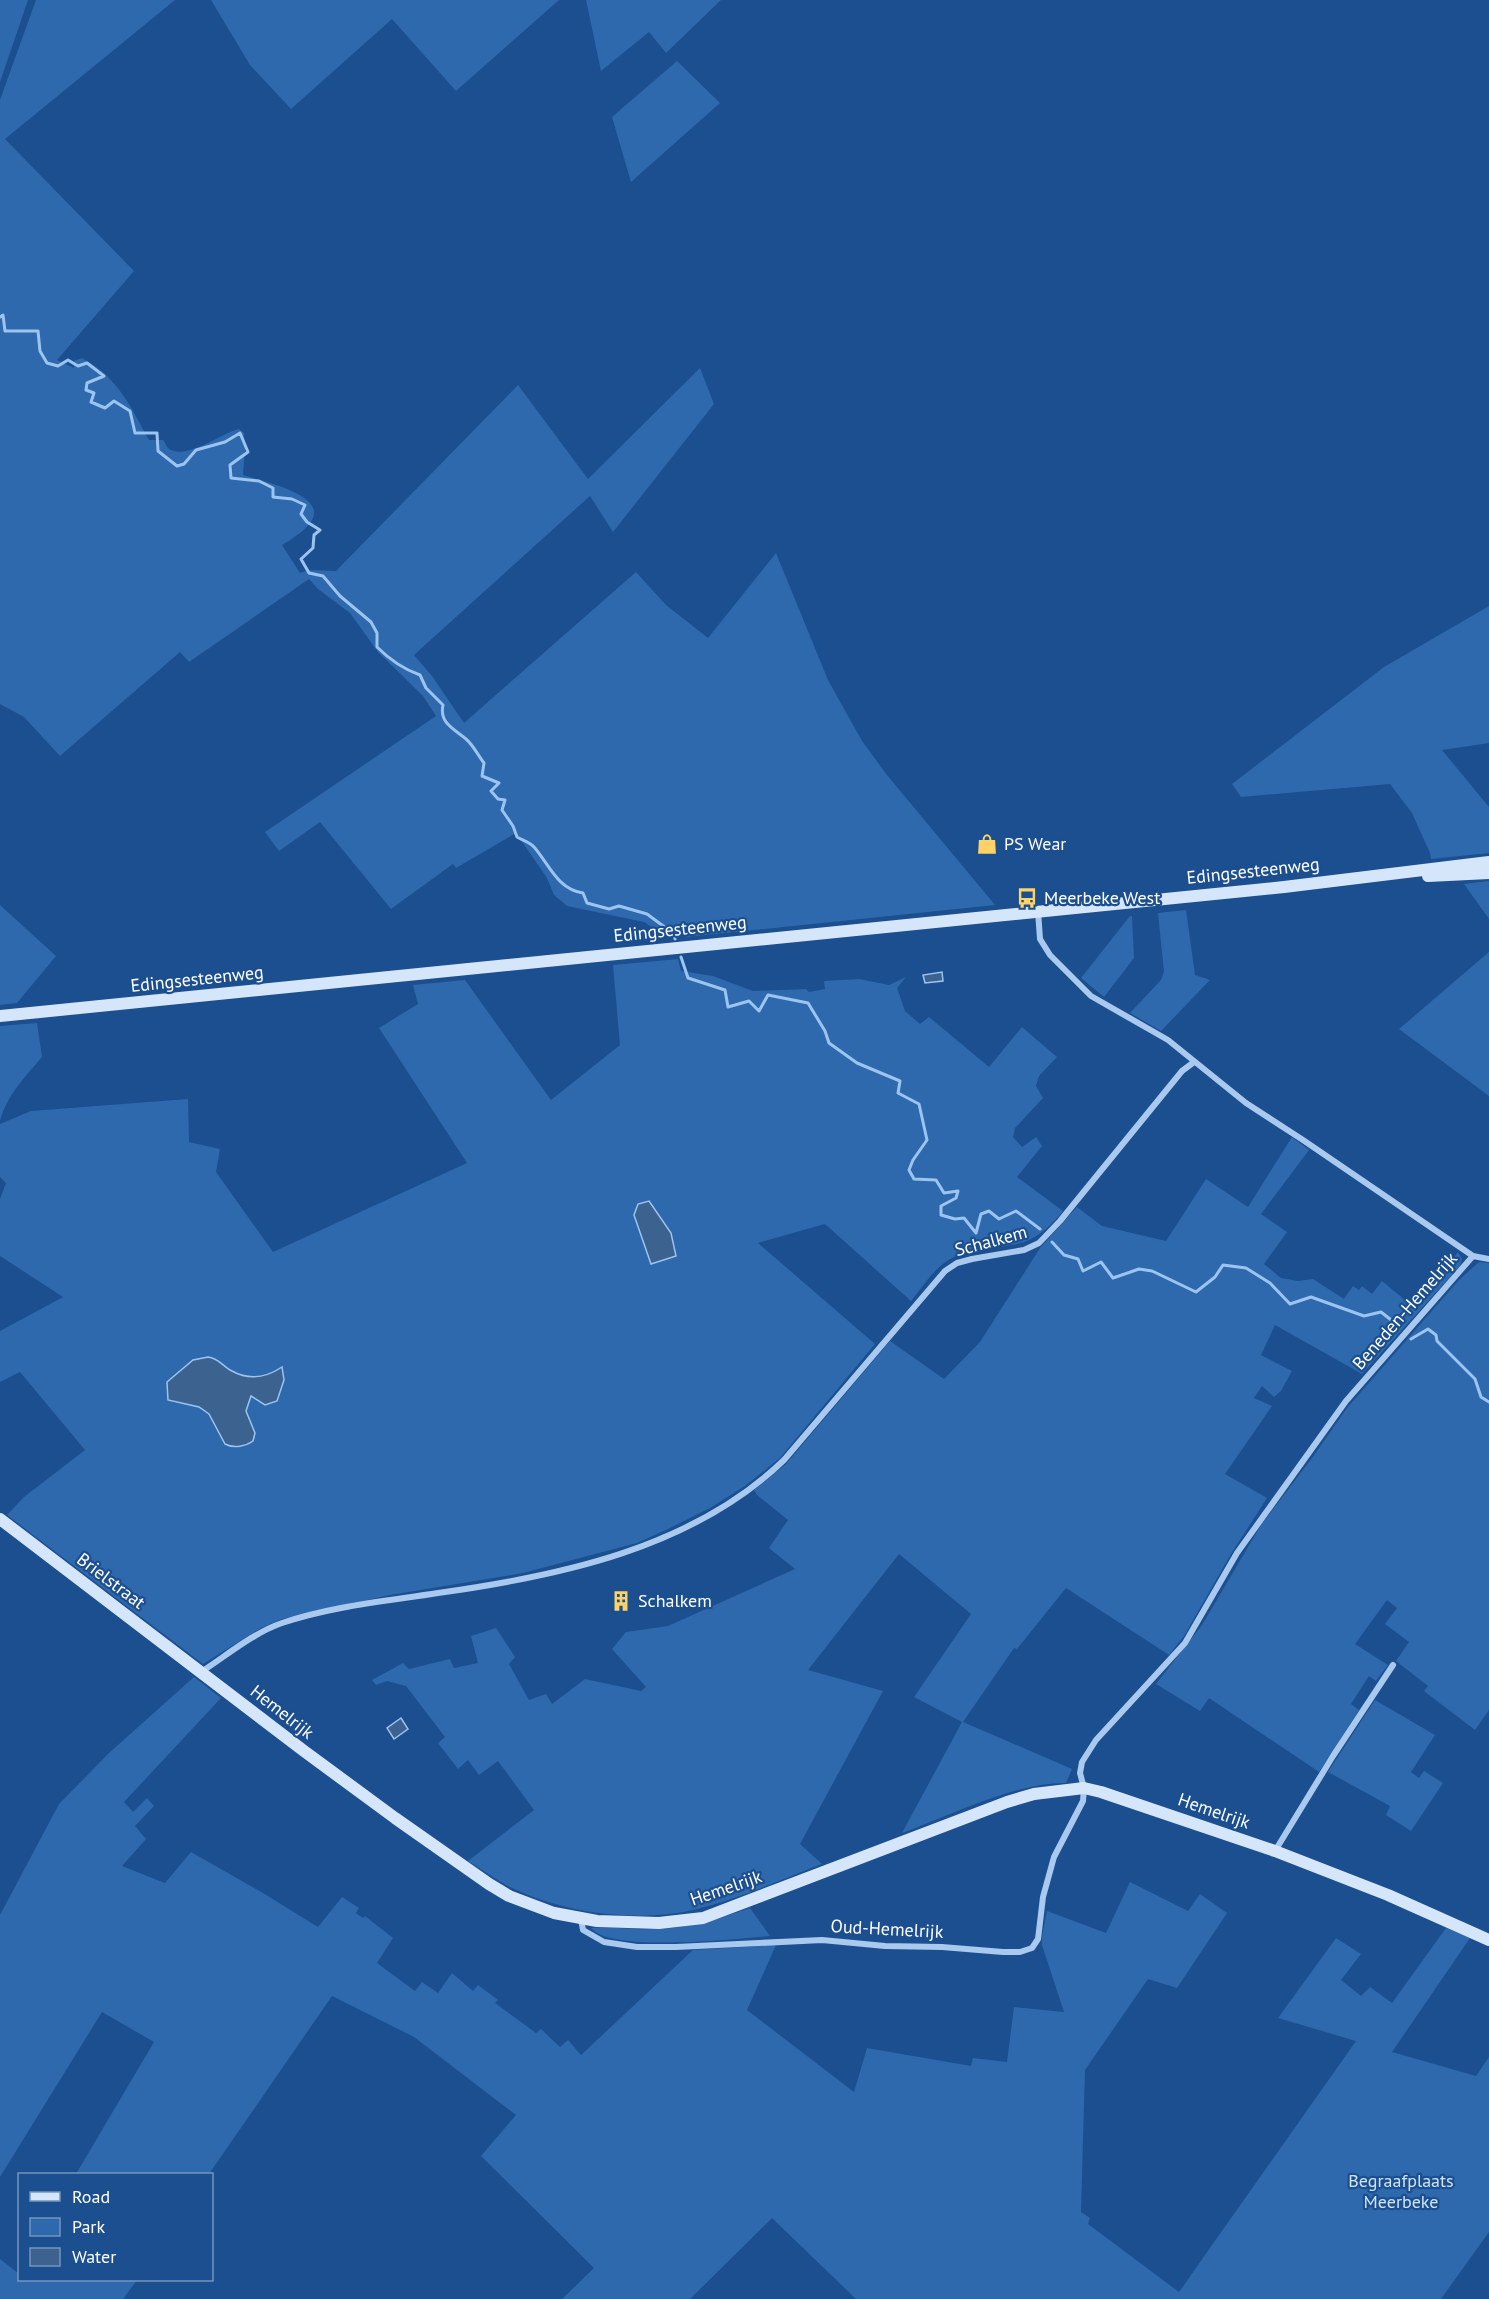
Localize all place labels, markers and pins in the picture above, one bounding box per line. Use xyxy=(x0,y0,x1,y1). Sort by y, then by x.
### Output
shop icon: PS Wear xyxy=(975,832,999,856)
place label: PS Wear xyxy=(1004,832,1066,855)
bus stop icon: Meerbeke West xyxy=(1015,886,1039,910)
place label: Meerbeke West xyxy=(1044,886,1160,909)
building icon: Schalkem xyxy=(609,1589,633,1613)
place label: Schalkem xyxy=(638,1589,712,1612)

